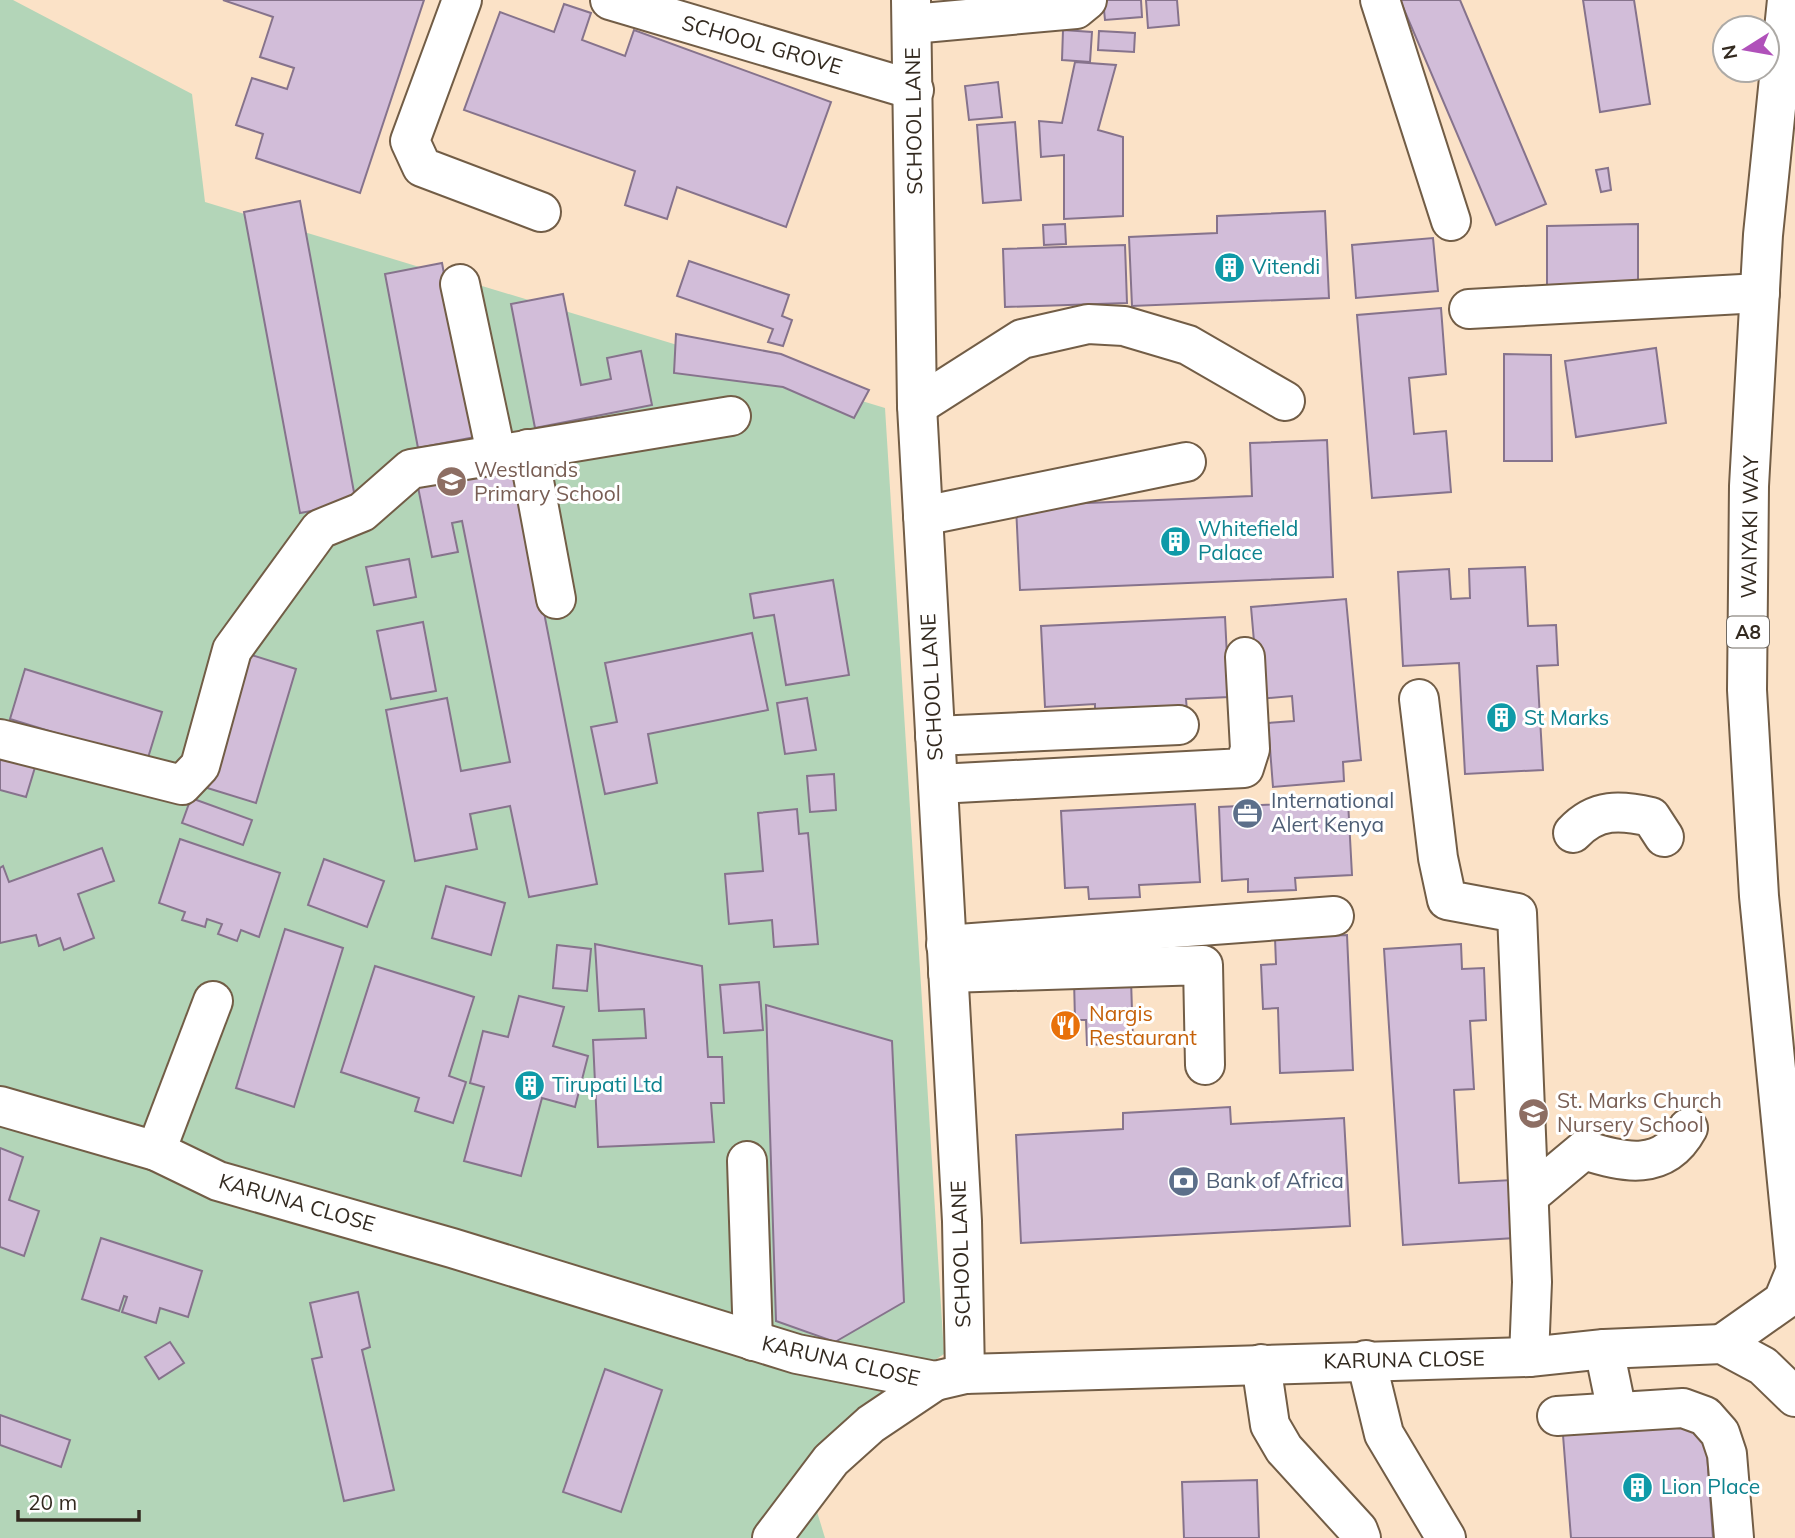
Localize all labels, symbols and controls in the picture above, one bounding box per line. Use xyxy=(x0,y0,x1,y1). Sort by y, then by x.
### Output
street label: SCHOOL GROVE xyxy=(679,9,845,79)
north arrow xyxy=(1711,14,1781,84)
text: N xyxy=(1716,43,1742,62)
street label: SCHOOL LANE xyxy=(899,47,927,195)
building icon: Vitendi xyxy=(1212,250,1246,284)
place label: Vitendi xyxy=(1252,253,1320,279)
street label: WAIYAKI WAY xyxy=(1735,455,1763,599)
place label: Westlands Primary School xyxy=(474,456,621,506)
school or university icon: Westlands Primary School xyxy=(434,465,468,499)
place label: Whitefield Palace xyxy=(1198,515,1298,565)
building icon: Whitefield Palace xyxy=(1158,524,1192,558)
street label: SCHOOL LANE xyxy=(914,613,948,761)
road number: A8 xyxy=(1727,617,1769,648)
building icon: St Marks xyxy=(1484,701,1518,735)
place label: St Marks xyxy=(1524,704,1609,730)
place label: International Alert Kenya xyxy=(1271,787,1394,837)
office icon: International Alert Kenya xyxy=(1231,796,1265,830)
place label: Nargis Restaurant xyxy=(1089,1000,1197,1050)
restaurant icon: Nargis Restaurant xyxy=(1049,1009,1083,1043)
building icon: Tirupati Ltd xyxy=(512,1068,546,1102)
place label: Tirupati Ltd xyxy=(552,1071,663,1097)
place label: St. Marks Church Nursery School xyxy=(1557,1087,1722,1137)
school or university icon: St. Marks Church Nursery School xyxy=(1517,1096,1551,1130)
bank icon: Bank of Africa xyxy=(1166,1164,1200,1198)
street label: KARUNA CLOSE xyxy=(216,1167,378,1237)
place label: Bank of Africa xyxy=(1206,1167,1344,1193)
street label: SCHOOL LANE xyxy=(944,1180,976,1328)
street label: KARUNA CLOSE xyxy=(760,1329,923,1391)
street label: KARUNA CLOSE xyxy=(1323,1345,1485,1373)
building icon: Lion Place xyxy=(1621,1470,1655,1504)
place label: Lion Place xyxy=(1661,1473,1760,1499)
scale bar xyxy=(18,1478,138,1522)
text: 20 m xyxy=(28,1489,77,1515)

